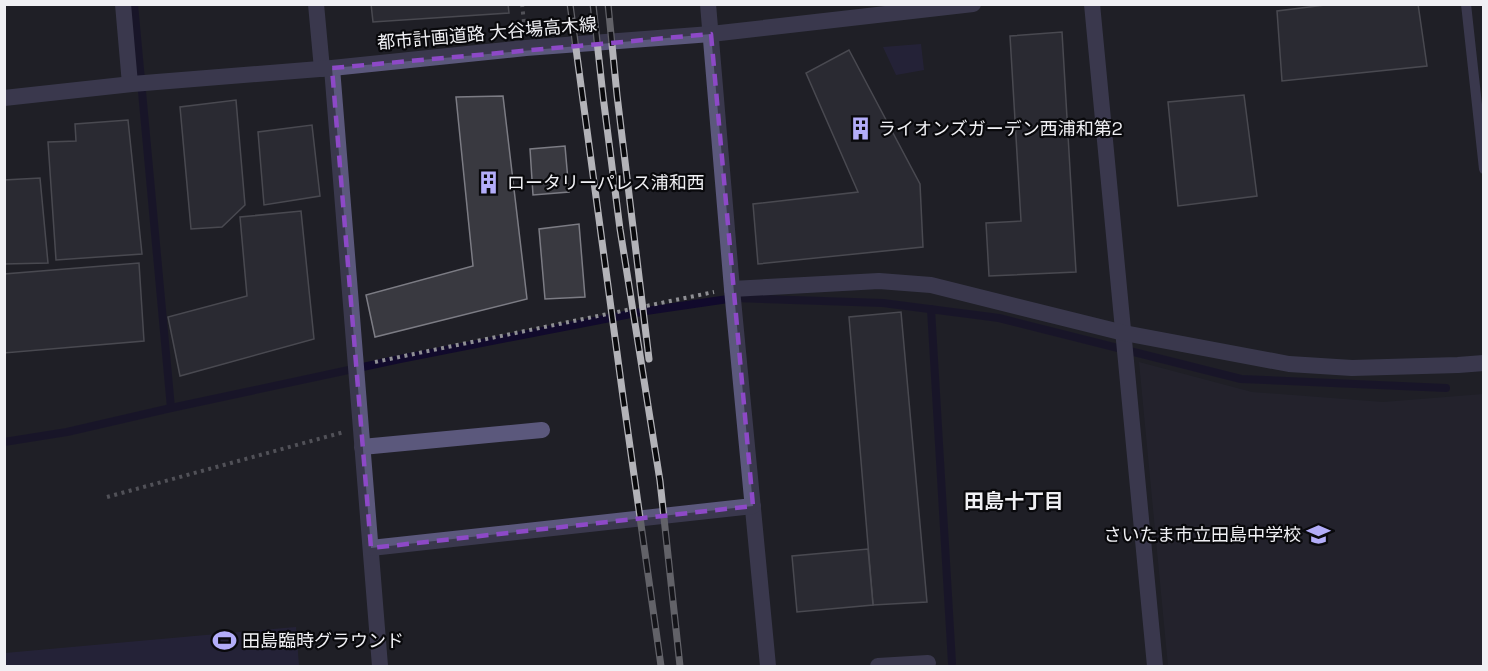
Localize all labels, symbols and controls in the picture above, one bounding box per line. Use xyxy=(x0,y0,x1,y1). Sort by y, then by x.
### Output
street label: 都市計画道路 大谷場高木線 xyxy=(376,12,598,54)
building icon: ライオンズガーデン西浦和第2 xyxy=(847,115,873,141)
place label: ライオンズガーデン西浦和第2 xyxy=(878,117,1123,140)
building icon: ロータリーパレス浦和西 xyxy=(476,169,502,195)
place label: ロータリーパレス浦和西 xyxy=(507,171,705,194)
district label: 田島十丁目 xyxy=(964,488,1064,514)
school or university icon: さいたま市立田島中学校 xyxy=(1306,521,1332,547)
place label: さいたま市立田島中学校 xyxy=(1104,523,1301,546)
sports icon: 田島臨時グラウンド xyxy=(211,627,237,653)
place label: 田島臨時グラウンド xyxy=(242,629,404,652)

